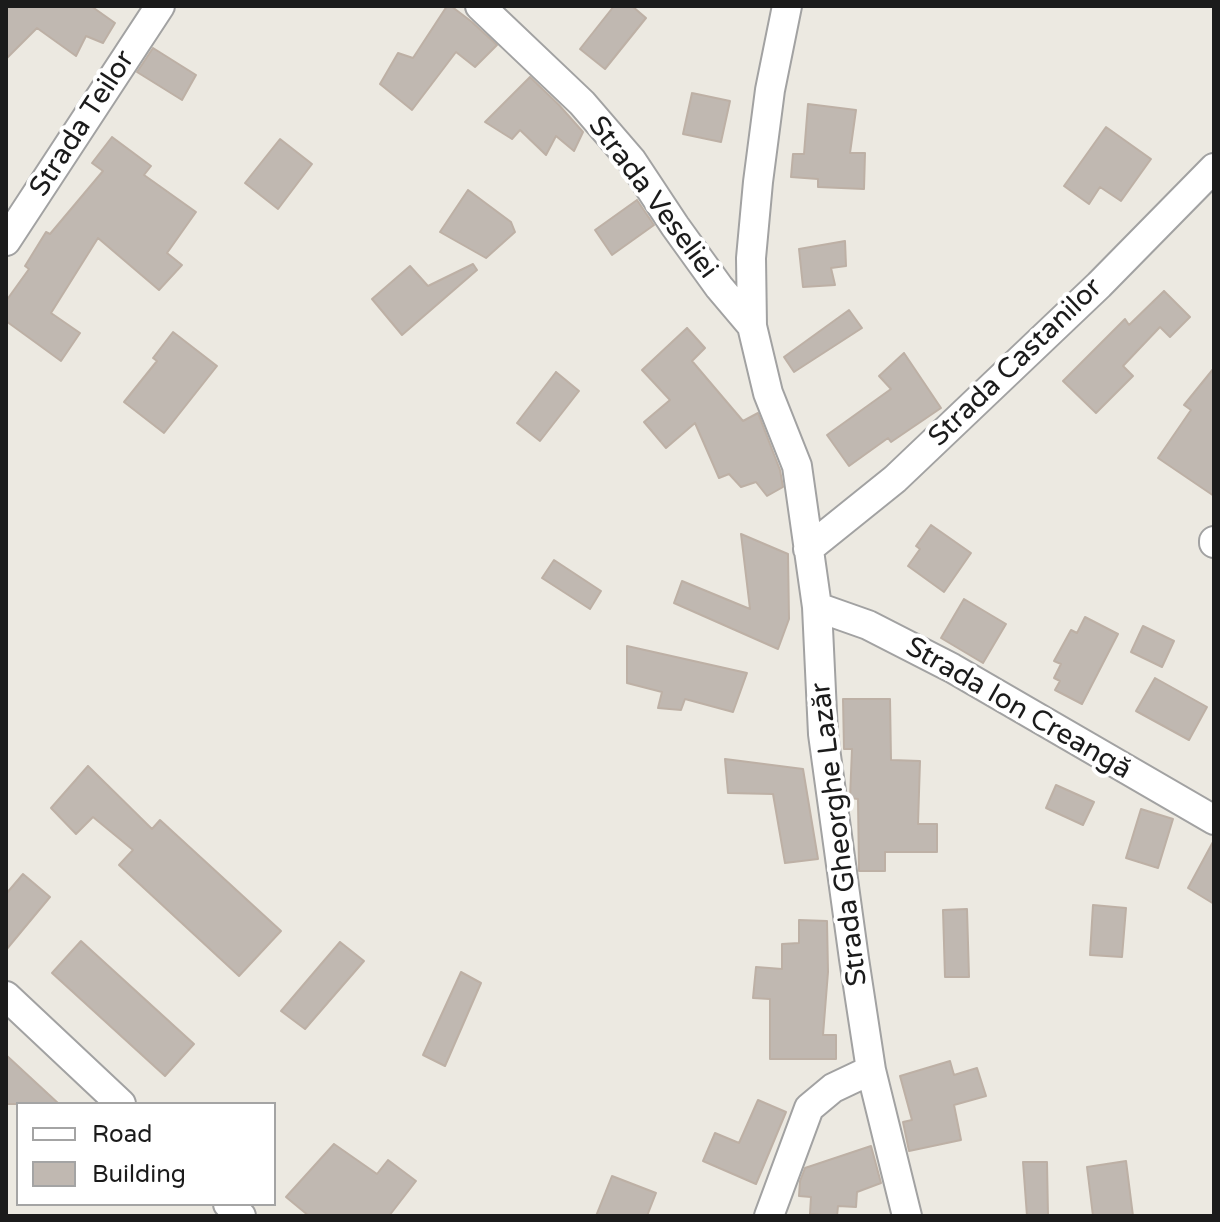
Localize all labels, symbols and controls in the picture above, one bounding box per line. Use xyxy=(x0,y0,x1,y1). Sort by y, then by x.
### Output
street label: Strada Teilor xyxy=(23,45,143,203)
street label: Strada Veseliei xyxy=(580,110,724,286)
street label: Strada Castanilor xyxy=(922,272,1110,454)
street label: Strada Ion Creangă xyxy=(899,631,1137,787)
street label: Strada Gheorghe Lazăr xyxy=(805,680,875,988)
legend xyxy=(16,1102,276,1206)
text: Road xyxy=(92,1120,152,1149)
text: Building xyxy=(92,1160,186,1189)

